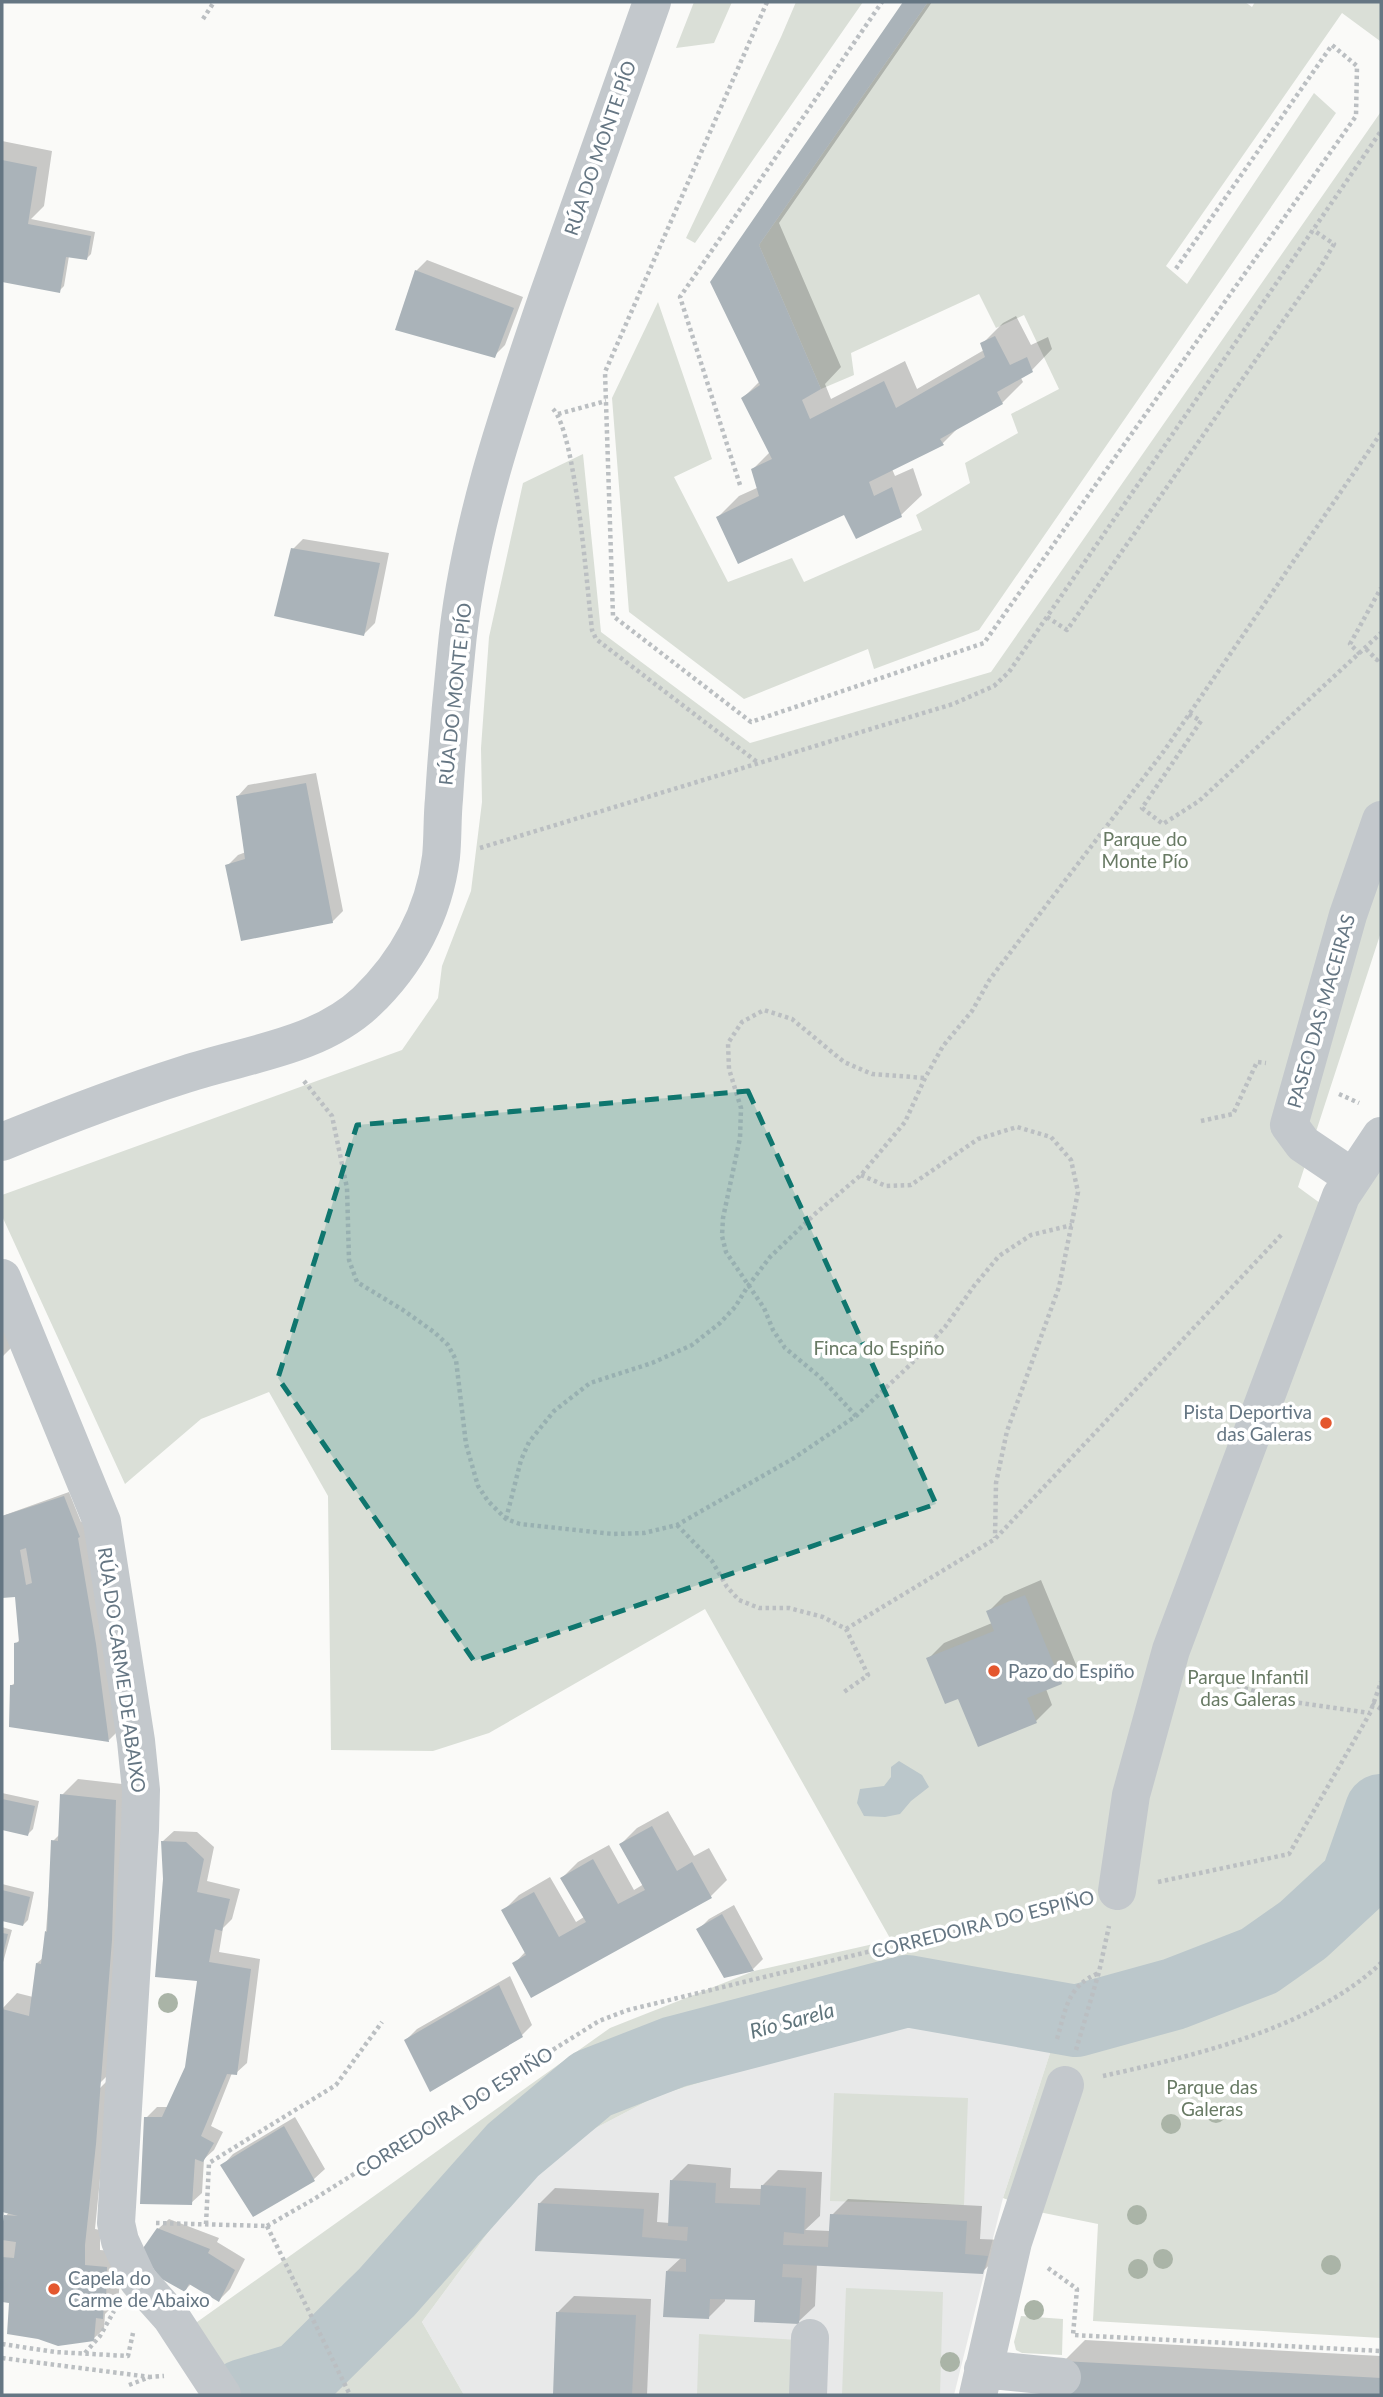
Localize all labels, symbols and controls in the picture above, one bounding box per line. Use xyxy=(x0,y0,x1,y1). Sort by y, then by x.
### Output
street label: RÚA DO MONTE PÍO xyxy=(559,57,640,238)
street label: RÚA DO MONTE PÍO xyxy=(433,602,476,786)
park label: Parque do Monte Pío xyxy=(1102,827,1188,872)
street label: PASEO DAS MACEIRAS xyxy=(1282,911,1359,1111)
park label: Finca do Espiño xyxy=(813,1336,945,1359)
place label: Pista Deportiva das Galeras xyxy=(1183,1400,1312,1445)
marker: Pista Deportiva das Galeras xyxy=(1318,1415,1334,1431)
street label: RÚA DO CARME DE ABAIXO xyxy=(94,1546,151,1794)
place label: Pazo do Espiño xyxy=(1008,1659,1135,1682)
marker: Pazo do Espiño xyxy=(986,1663,1002,1679)
park label: Parque Infantil das Galeras xyxy=(1187,1665,1309,1710)
street label: CORREDOIRA DO ESPIÑO xyxy=(869,1885,1097,1962)
water label: Río Sarela xyxy=(747,1996,837,2043)
street label: CORREDOIRA DO ESPIÑO xyxy=(351,2041,557,2182)
park label: Parque das Galeras xyxy=(1166,2075,1258,2120)
place label: Capela do Carme de Abaixo xyxy=(68,2266,210,2311)
marker: Capela do Carme de Abaixo xyxy=(46,2281,62,2297)

